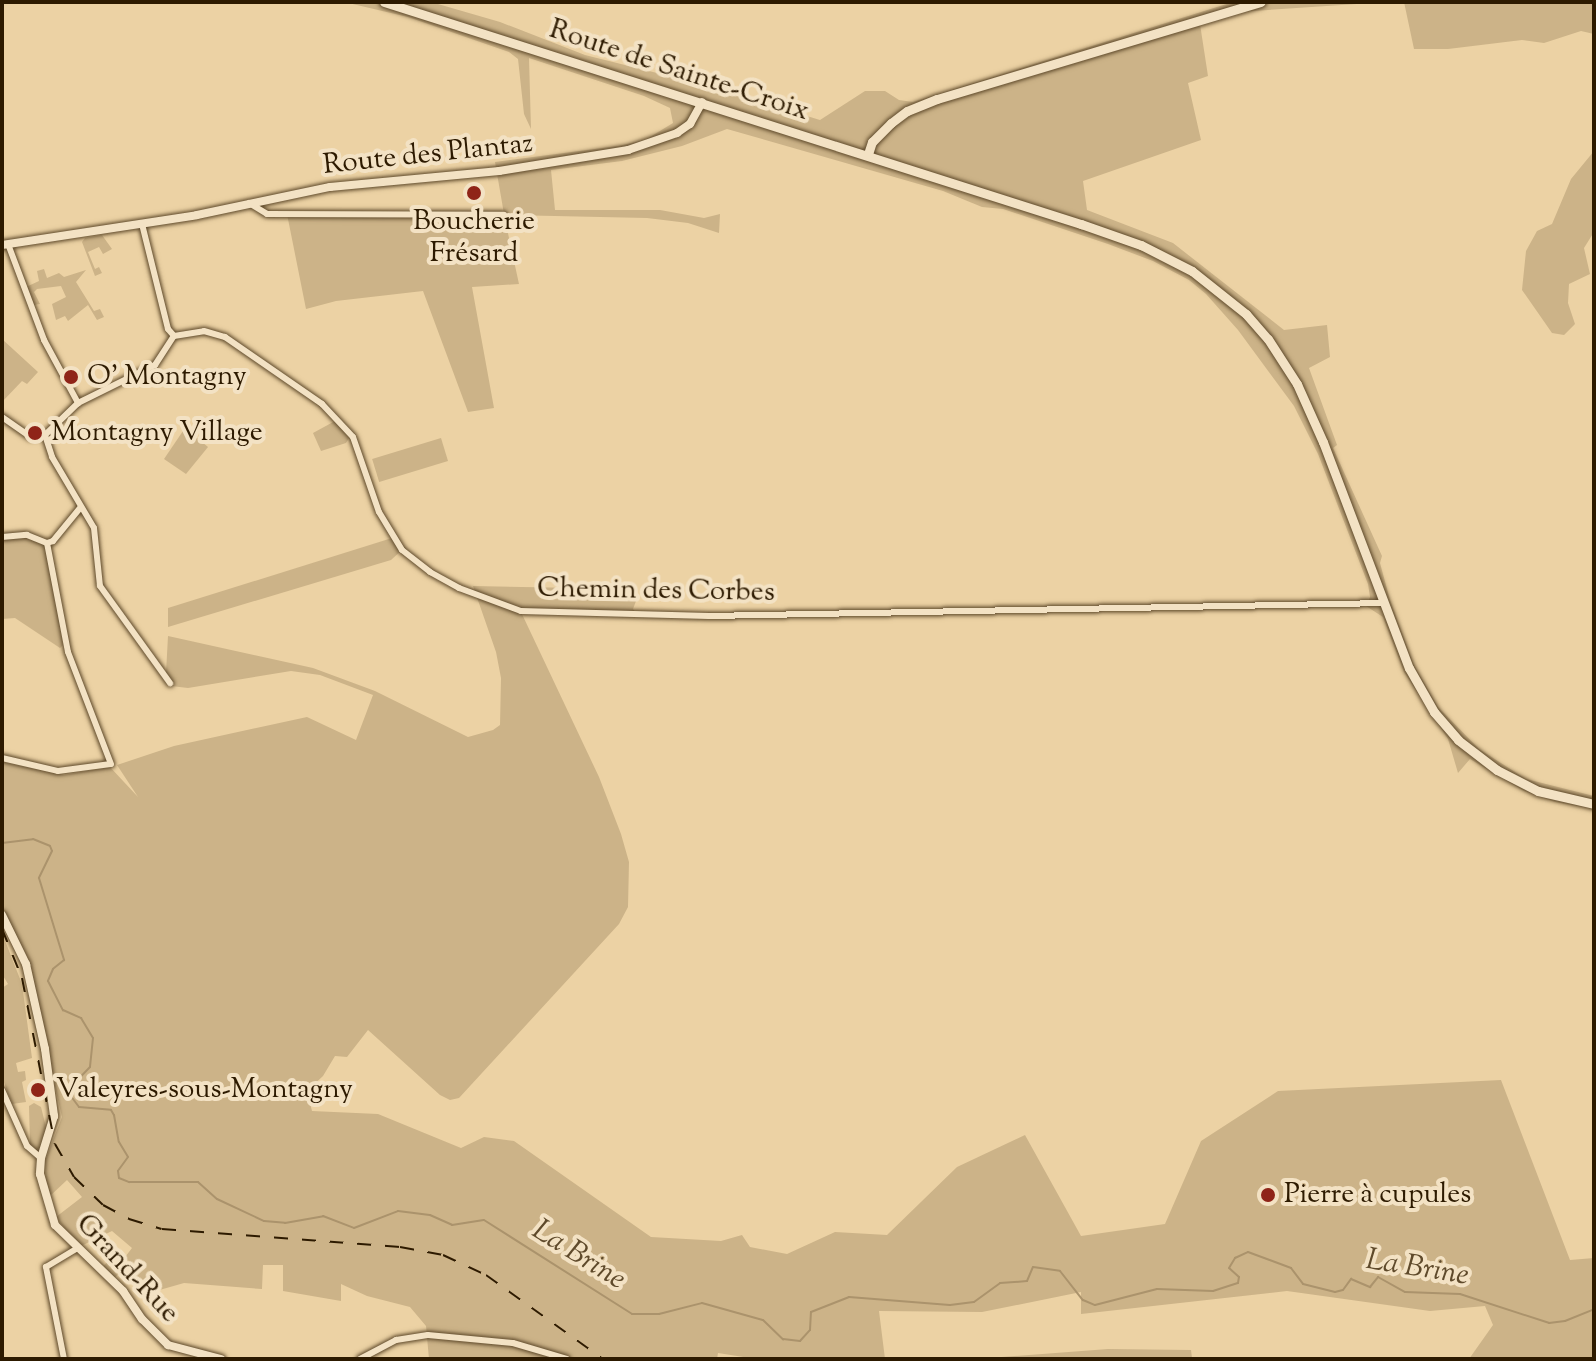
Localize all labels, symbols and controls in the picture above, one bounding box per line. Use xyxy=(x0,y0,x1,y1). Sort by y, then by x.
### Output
street label: Route de Sainte-Croix xyxy=(545,13,813,129)
street label: Route des Plantaz xyxy=(321,127,535,183)
marker: Boucherie Frésard xyxy=(465,184,483,202)
place label: Boucherie Frésard xyxy=(413,205,535,271)
place label: O' Montagny xyxy=(87,360,247,394)
marker: O' Montagny xyxy=(62,368,80,386)
place label: Montagny Village xyxy=(51,416,263,450)
marker: Montagny Village xyxy=(26,424,44,442)
street label: Chemin des Corbes xyxy=(537,572,775,610)
place label: Valeyres-sous-Montagny xyxy=(56,1073,353,1107)
marker: Valeyres-sous-Montagny xyxy=(27,1079,49,1101)
place label: Pierre à cupules xyxy=(1284,1178,1471,1212)
marker: Pierre à cupules xyxy=(1259,1186,1277,1204)
street label: Grand-Rue xyxy=(68,1208,186,1330)
water label: La Brine xyxy=(524,1213,632,1299)
water label: La Brine xyxy=(1363,1243,1471,1295)

